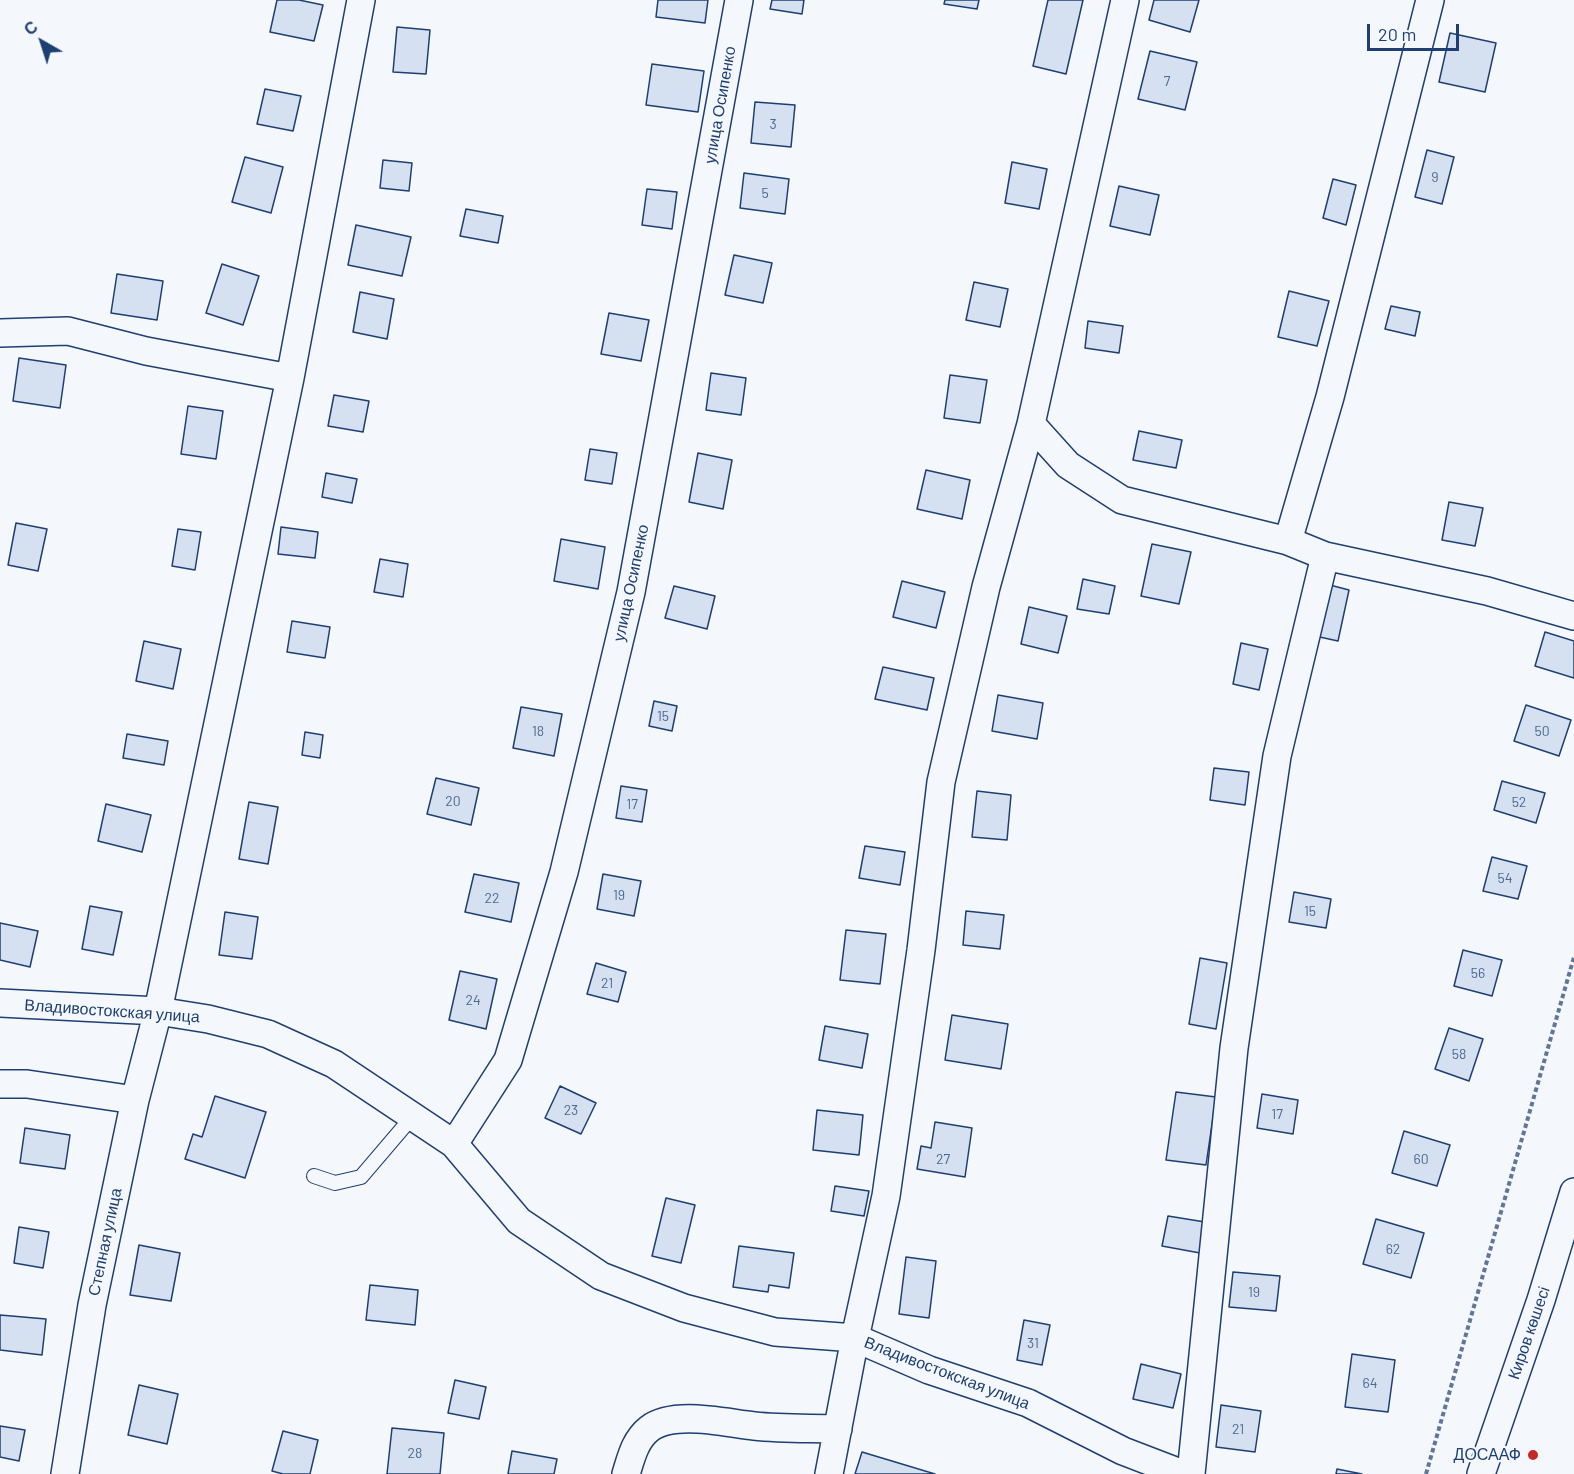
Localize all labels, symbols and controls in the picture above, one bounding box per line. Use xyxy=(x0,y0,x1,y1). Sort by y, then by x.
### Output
north arrow xyxy=(12,12,72,72)
scale bar xyxy=(1370,12,1462,50)
text: С xyxy=(20,17,41,39)
text: 20 m xyxy=(1378,23,1416,45)
street label: улица Осипенко xyxy=(700,45,740,165)
house number: 7 xyxy=(1164,73,1170,89)
house number: 3 xyxy=(769,116,777,132)
house number: 9 xyxy=(1431,169,1439,185)
house number: 5 xyxy=(761,185,769,201)
street label: улица Осипенко xyxy=(609,523,653,643)
house number: 15 xyxy=(657,708,669,724)
house number: 18 xyxy=(532,723,544,739)
house number: 50 xyxy=(1534,723,1550,739)
house number: 20 xyxy=(445,793,461,809)
house number: 52 xyxy=(1512,794,1526,810)
house number: 17 xyxy=(626,796,638,812)
house number: 54 xyxy=(1498,870,1512,886)
house number: 19 xyxy=(613,887,625,903)
house number: 22 xyxy=(484,890,500,906)
house number: 15 xyxy=(1304,903,1316,919)
house number: 56 xyxy=(1471,965,1485,981)
house number: 21 xyxy=(601,975,613,991)
house number: 24 xyxy=(465,992,481,1008)
street label: Владивостокская улица xyxy=(24,995,200,1027)
house number: 58 xyxy=(1452,1046,1466,1062)
house number: 23 xyxy=(564,1102,578,1118)
house number: 17 xyxy=(1271,1106,1283,1122)
house number: 27 xyxy=(936,1151,950,1167)
house number: 60 xyxy=(1413,1151,1429,1167)
street label: Степная улица xyxy=(84,1186,126,1298)
house number: 62 xyxy=(1386,1241,1400,1257)
house number: 19 xyxy=(1248,1284,1260,1300)
street label: Киров көшесі xyxy=(1504,1284,1554,1382)
street label: Владивостокская улица xyxy=(862,1333,1032,1413)
house number: 31 xyxy=(1027,1335,1039,1351)
house number: 64 xyxy=(1363,1375,1377,1391)
house number: 21 xyxy=(1232,1421,1244,1437)
house number: 28 xyxy=(408,1445,422,1461)
place label: ДОСААФ xyxy=(1454,1445,1521,1465)
marker: ДОСААФ xyxy=(1526,1448,1540,1462)

